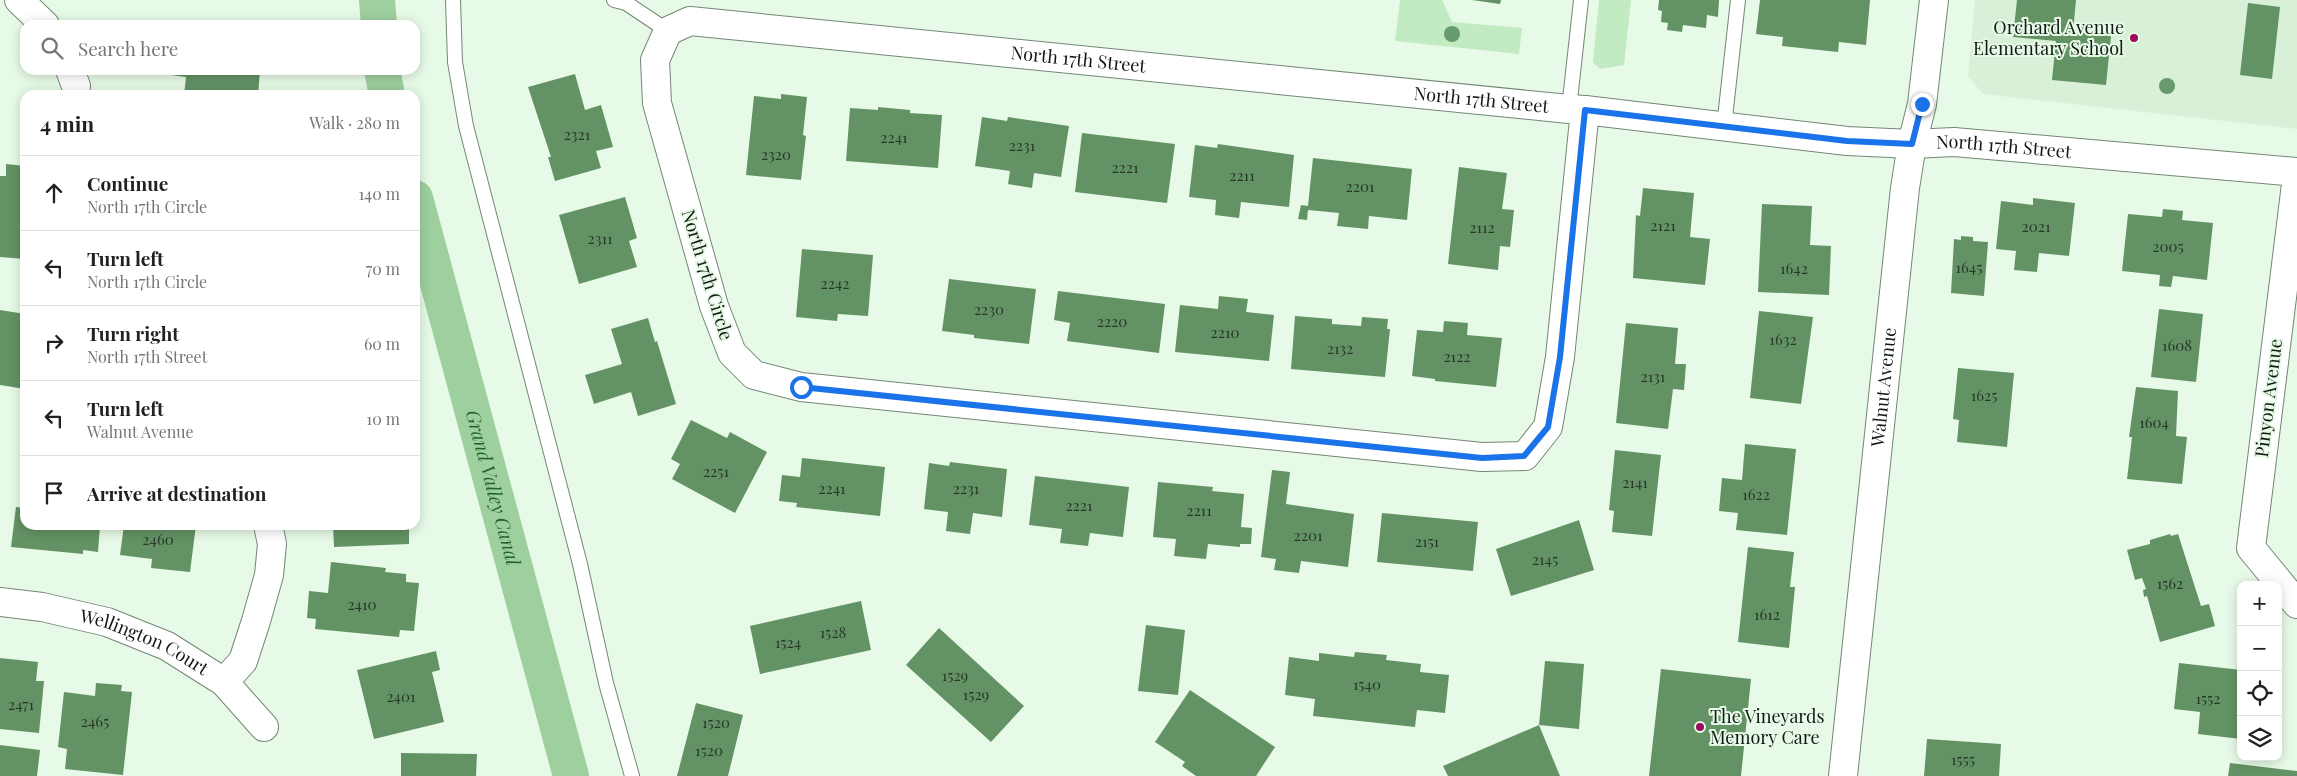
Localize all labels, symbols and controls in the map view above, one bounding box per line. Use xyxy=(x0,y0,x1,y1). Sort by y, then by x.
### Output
place label: Orchard Avenue Elementary School xyxy=(1973,15,2124,60)
search box xyxy=(20,20,420,75)
marker: Orchard Avenue Elementary School xyxy=(2128,32,2140,44)
icon: search xyxy=(38,34,66,62)
text: Search here xyxy=(78,35,178,61)
street label: North 17th Street xyxy=(1010,40,1148,78)
street label: North 17th Street xyxy=(1413,81,1551,118)
route end xyxy=(1911,93,1934,116)
text: 4 min xyxy=(40,109,94,137)
text: Walk · 280 m xyxy=(309,112,400,133)
house number: 2321 xyxy=(564,124,591,144)
house number: 2241 xyxy=(880,127,908,147)
street label: North 17th Street xyxy=(1936,129,2073,163)
house number: 2231 xyxy=(1009,135,1036,155)
house number: 2320 xyxy=(761,144,791,164)
house number: 2221 xyxy=(1111,157,1139,177)
house number: 2211 xyxy=(1229,165,1255,185)
text: Continue xyxy=(87,170,168,196)
house number: 2201 xyxy=(1346,176,1375,196)
icon: ahead xyxy=(40,179,68,207)
text: 140 m xyxy=(358,183,400,204)
text: North 17th Circle xyxy=(87,196,207,217)
street label: North 17th Circle xyxy=(677,207,739,343)
house number: 2121 xyxy=(1650,215,1676,235)
house number: 2021 xyxy=(2022,216,2051,236)
house number: 2112 xyxy=(1469,217,1495,237)
house number: 2311 xyxy=(587,228,613,248)
house number: 2005 xyxy=(2152,236,2184,256)
text: Turn left xyxy=(87,245,164,271)
icon: left xyxy=(40,254,68,282)
house number: 1645 xyxy=(1956,257,1982,277)
text: 70 m xyxy=(366,258,400,279)
house number: 1642 xyxy=(1780,258,1808,278)
text: North 17th Circle xyxy=(87,271,207,292)
house number: 2242 xyxy=(821,273,849,293)
house number: 2230 xyxy=(974,299,1004,319)
house number: 2220 xyxy=(1097,311,1127,331)
text: Turn right xyxy=(87,320,179,346)
house number: 2210 xyxy=(1211,322,1239,342)
street label: Walnut Avenue xyxy=(1865,326,1901,449)
icon: right xyxy=(40,329,68,357)
house number: 1632 xyxy=(1769,329,1797,349)
text: 60 m xyxy=(364,333,400,354)
house number: 1608 xyxy=(2162,335,2192,355)
street label: Pinyon Avenue xyxy=(2249,337,2287,458)
house number: 2132 xyxy=(1327,338,1353,358)
text: North 17th Street xyxy=(87,346,207,367)
house number: 2122 xyxy=(1443,346,1471,366)
house number: 2131 xyxy=(1641,366,1666,386)
route start xyxy=(790,376,813,399)
house number: 1625 xyxy=(1971,385,1997,405)
text: Turn left xyxy=(87,395,164,421)
icon: left xyxy=(40,404,68,432)
water label: Grand Valley Canal xyxy=(461,407,528,569)
text: 10 m xyxy=(366,408,400,429)
house number: 1604 xyxy=(2139,412,2169,432)
text: Walnut Avenue xyxy=(87,421,194,442)
house number: 2251 xyxy=(703,461,730,481)
house number: 2141 xyxy=(1622,472,1648,492)
house number: 2241 xyxy=(818,478,846,498)
house number: 2231 xyxy=(953,478,980,498)
icon: arrive xyxy=(40,479,68,507)
text: Arrive at destination xyxy=(87,480,267,506)
house number: 1622 xyxy=(1742,484,1770,504)
house number: 2221 xyxy=(1065,495,1093,515)
house number: 2211 xyxy=(1186,500,1212,520)
house number: 2201 xyxy=(1294,525,1323,545)
house number: 2460 xyxy=(142,529,174,549)
house number: 2151 xyxy=(1415,531,1440,551)
house number: 2145 xyxy=(1532,549,1558,569)
house number: 1562 xyxy=(2157,573,2183,593)
map controls xyxy=(2237,581,2282,761)
button: + xyxy=(2237,581,2282,626)
house number: 2410 xyxy=(347,594,377,614)
street label: Wellington Court xyxy=(77,603,214,681)
house number: 1612 xyxy=(1754,604,1780,624)
house number: 1528 xyxy=(820,622,846,642)
button: − xyxy=(2237,626,2282,671)
house number: 1524 xyxy=(775,632,801,652)
house number: 1529 xyxy=(942,665,968,685)
button: locate xyxy=(2237,671,2282,716)
house number: 1540 xyxy=(1353,674,1381,694)
house number: 1529 xyxy=(963,684,989,704)
house number: 2401 xyxy=(386,686,416,706)
house number: 1552 xyxy=(2195,688,2221,708)
house number: 2471 xyxy=(8,694,34,714)
place label: The Vineyards Memory Care xyxy=(1710,704,1825,749)
house number: 2465 xyxy=(81,711,109,731)
house number: 1520 xyxy=(702,712,730,732)
button: layers xyxy=(2237,716,2282,761)
marker: The Vineyards Memory Care xyxy=(1694,721,1706,733)
house number: 1520 xyxy=(695,740,723,760)
house number: 1555 xyxy=(1951,749,1975,769)

